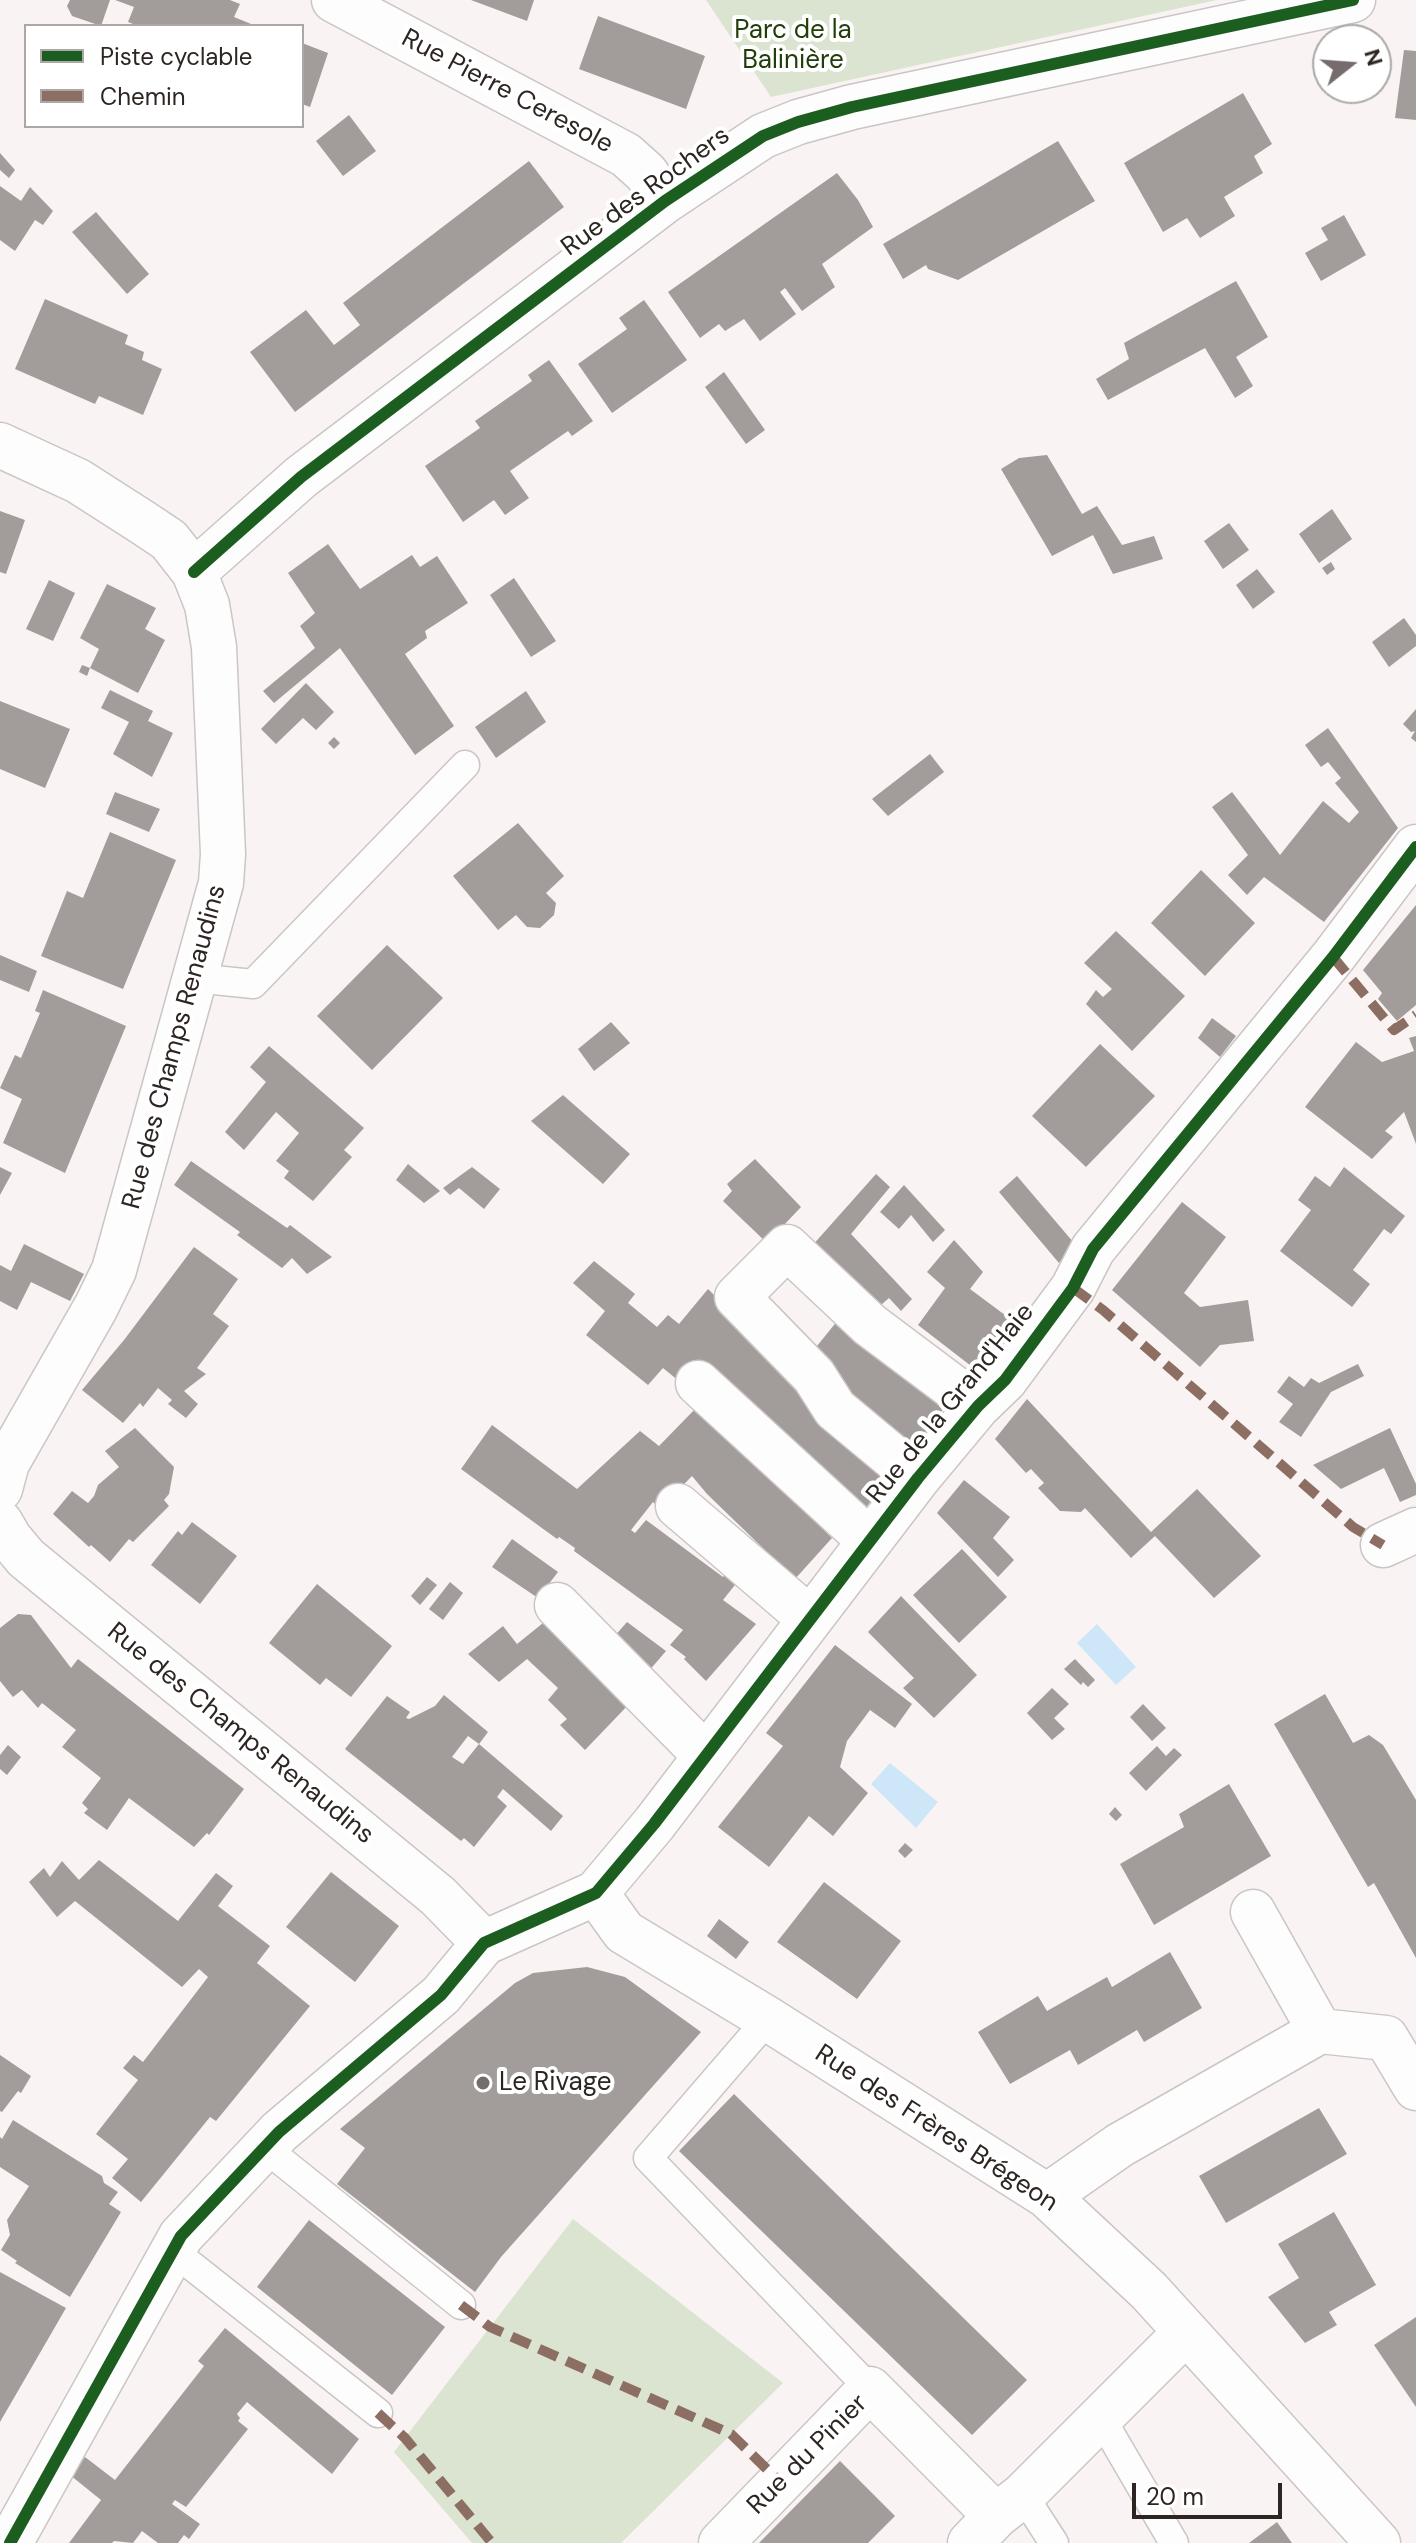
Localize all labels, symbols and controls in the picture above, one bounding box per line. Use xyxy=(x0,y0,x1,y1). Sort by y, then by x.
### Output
park label: Parc de la Balinière xyxy=(734,15,852,76)
street label: Rue Pierre Ceresole xyxy=(396,23,618,161)
legend xyxy=(24,24,304,128)
north arrow xyxy=(1312,24,1392,104)
text: Piste cyclable xyxy=(100,41,252,72)
text: N xyxy=(1357,46,1390,69)
text: Chemin xyxy=(100,81,186,112)
street label: Rue des Rochers xyxy=(556,120,736,264)
street label: Rue des Champs Renaudins xyxy=(117,882,233,1212)
street label: Rue de la Grand'Haie xyxy=(861,1298,1041,1510)
street label: Rue des Champs Renaudins xyxy=(100,1617,380,1851)
street label: Rue des Frères Brégeon xyxy=(809,2039,1063,2219)
place label: Le Rivage xyxy=(499,2067,611,2099)
marker: Le Rivage xyxy=(474,2074,492,2092)
street label: Rue du Pinier xyxy=(741,2388,875,2522)
scale bar xyxy=(1136,2467,1286,2517)
text: 20 m xyxy=(1146,2481,1204,2512)

